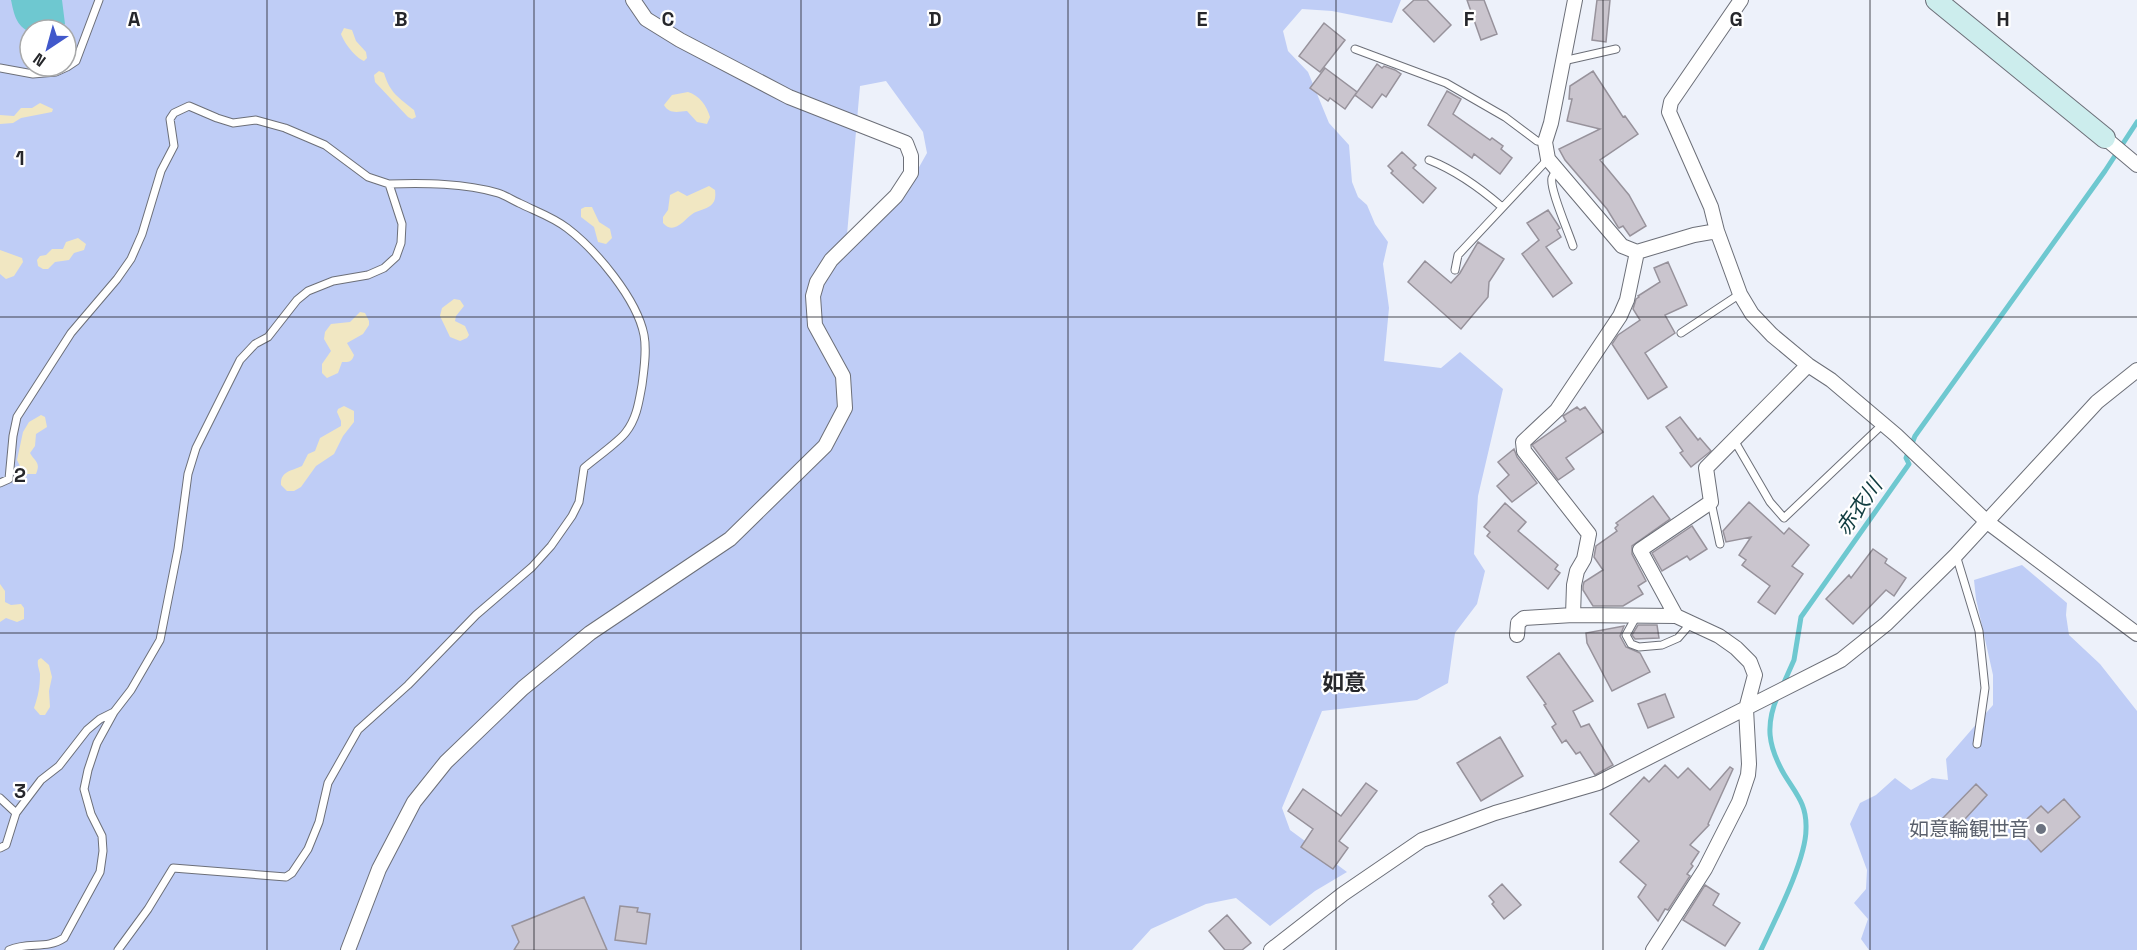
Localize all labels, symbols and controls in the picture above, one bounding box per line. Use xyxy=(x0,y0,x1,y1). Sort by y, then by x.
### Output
text: A xyxy=(128,6,141,32)
text: B xyxy=(394,6,408,32)
text: C xyxy=(662,6,675,32)
text: D xyxy=(928,6,942,32)
text: E xyxy=(1196,6,1208,32)
text: F xyxy=(1464,6,1475,32)
text: G xyxy=(1729,6,1743,32)
text: H xyxy=(1996,6,2010,32)
north arrow xyxy=(18,18,78,78)
text: N xyxy=(29,48,50,71)
text: 1 xyxy=(15,145,25,171)
text: 2 xyxy=(14,462,26,488)
water label: 赤衣川 xyxy=(1829,472,1889,540)
district label: 如意 xyxy=(1322,668,1366,696)
text: 3 xyxy=(14,778,26,804)
place label: 如意輪観世音 xyxy=(1909,816,2029,842)
marker: 如意輪観世音 xyxy=(2034,822,2048,836)

